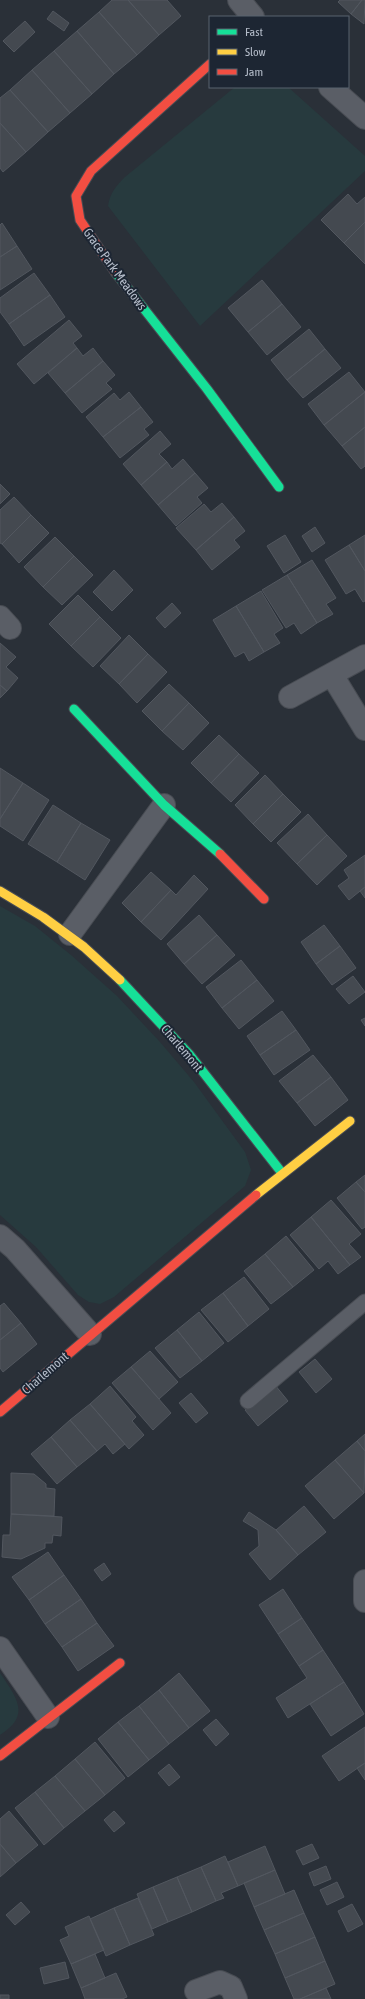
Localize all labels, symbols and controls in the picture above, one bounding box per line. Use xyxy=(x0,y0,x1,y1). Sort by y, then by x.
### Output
legend xyxy=(209,16,349,88)
text: Fast xyxy=(245,25,263,39)
text: Slow xyxy=(245,45,266,59)
text: Jam xyxy=(245,65,263,79)
street label: Grace Park Meadows xyxy=(80,225,150,313)
street label: Charlemont xyxy=(158,1021,206,1075)
street label: Charlemont xyxy=(19,1349,72,1397)

